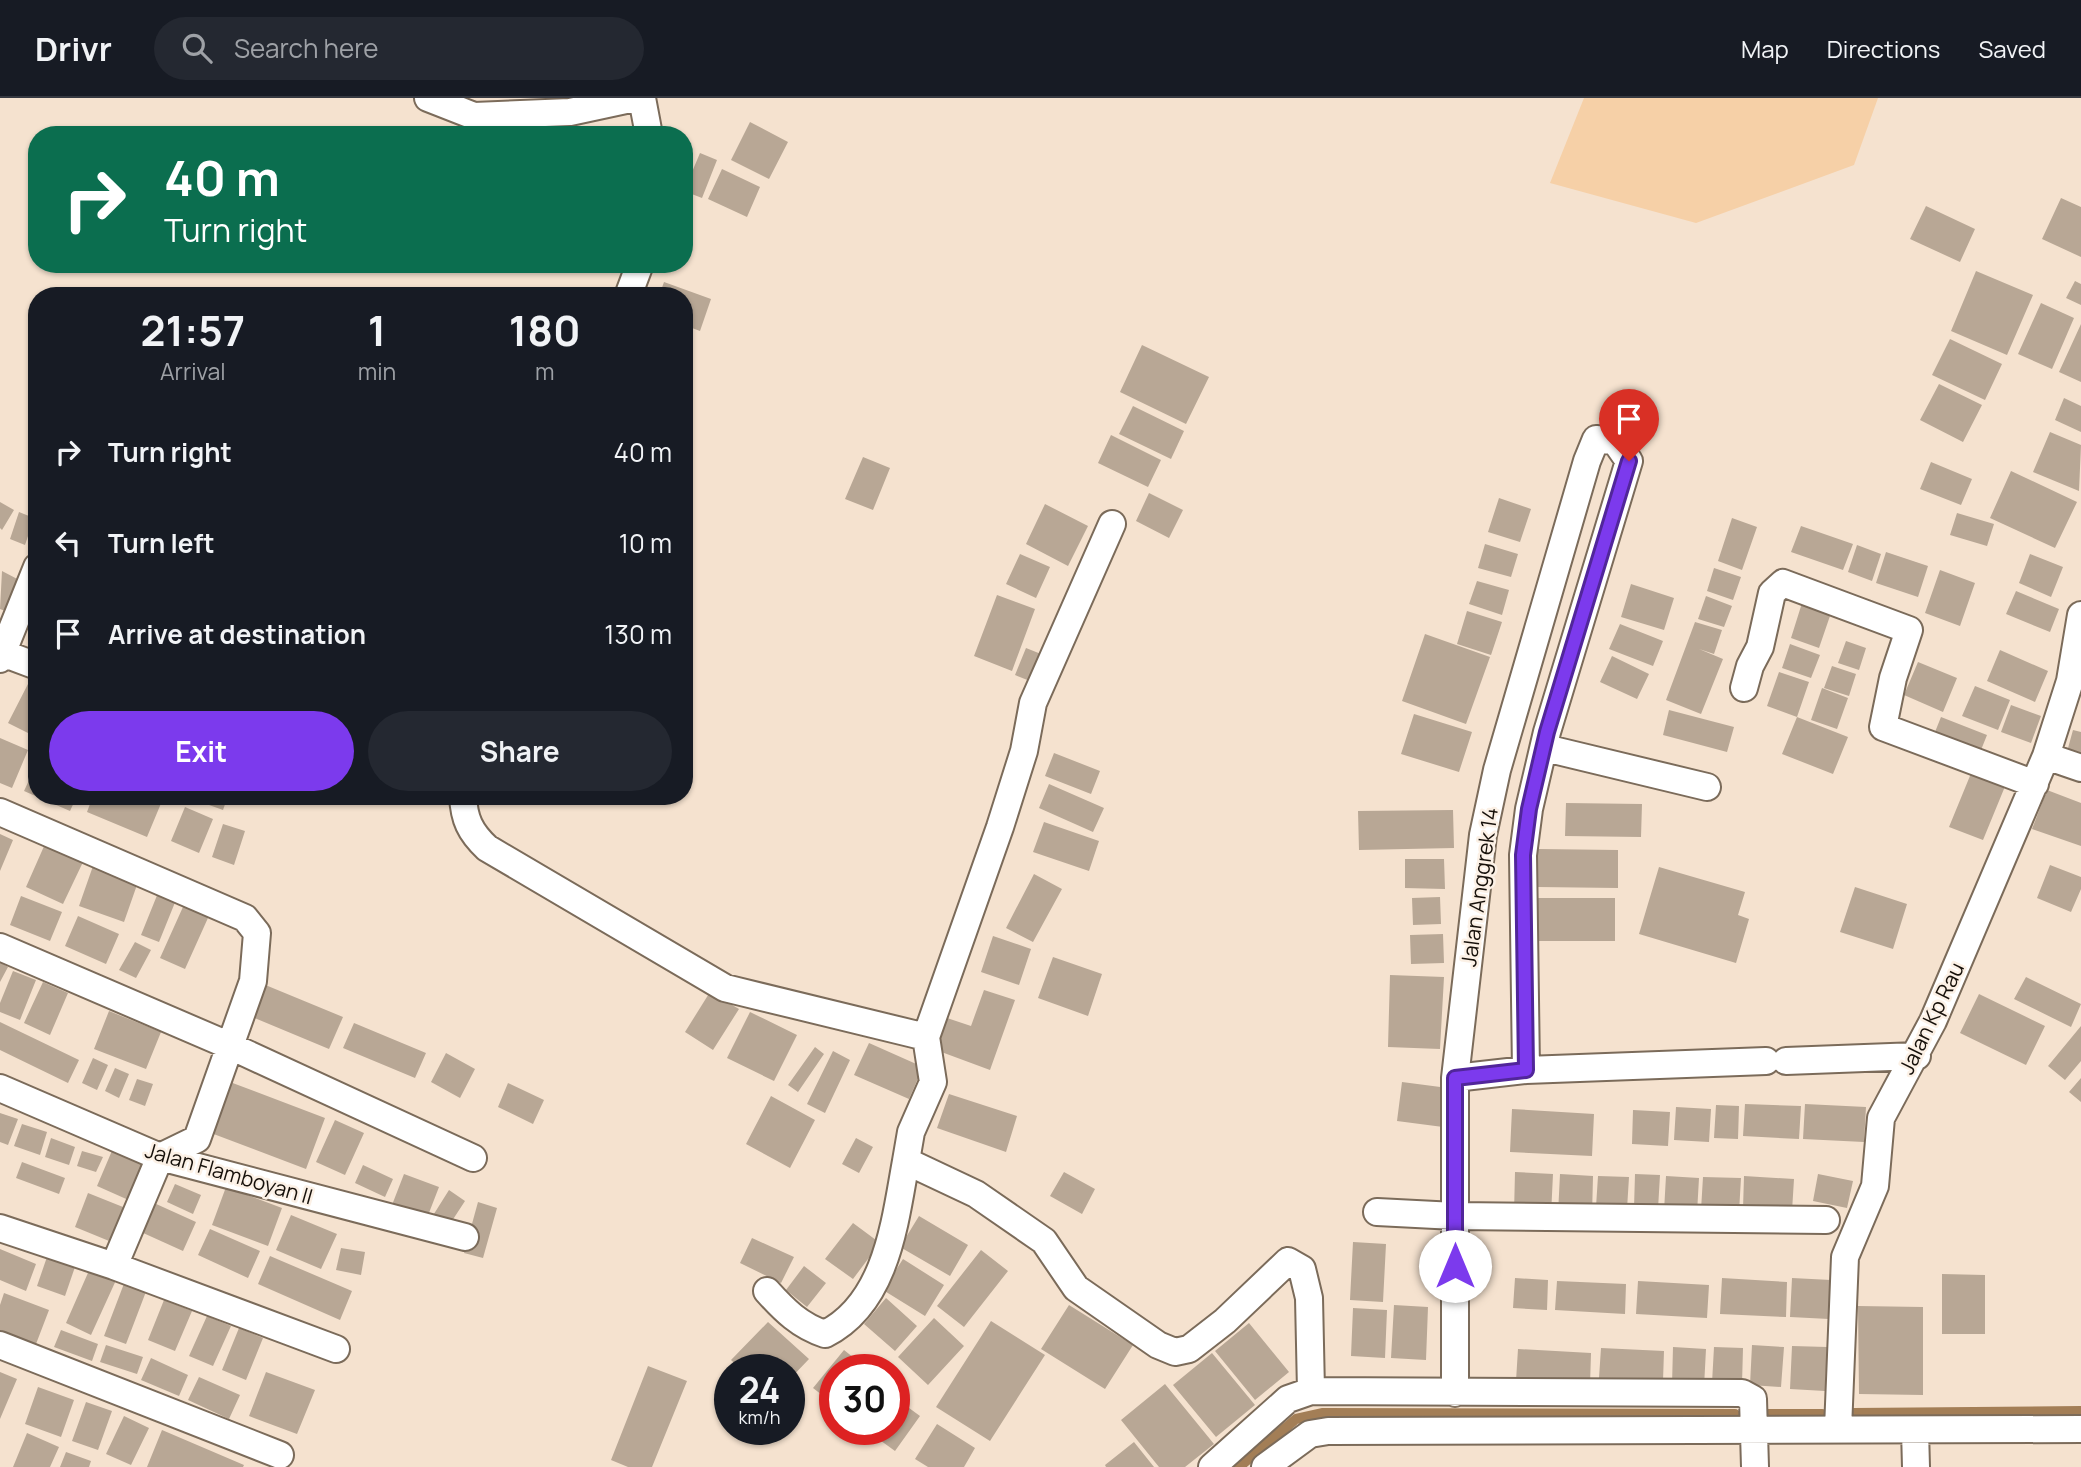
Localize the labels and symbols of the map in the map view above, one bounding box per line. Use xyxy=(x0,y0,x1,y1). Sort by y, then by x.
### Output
pin xyxy=(1599,389,1659,461)
street label: Jalan Anggrek 14 xyxy=(1454,806,1504,968)
street label: Jalan Kp Rau xyxy=(1892,957,1970,1079)
street label: Jalan Flamboyan II xyxy=(142,1136,316,1210)
position arrow xyxy=(1418,1229,1492,1303)
speed limit sign: 30 xyxy=(819,1354,910,1445)

